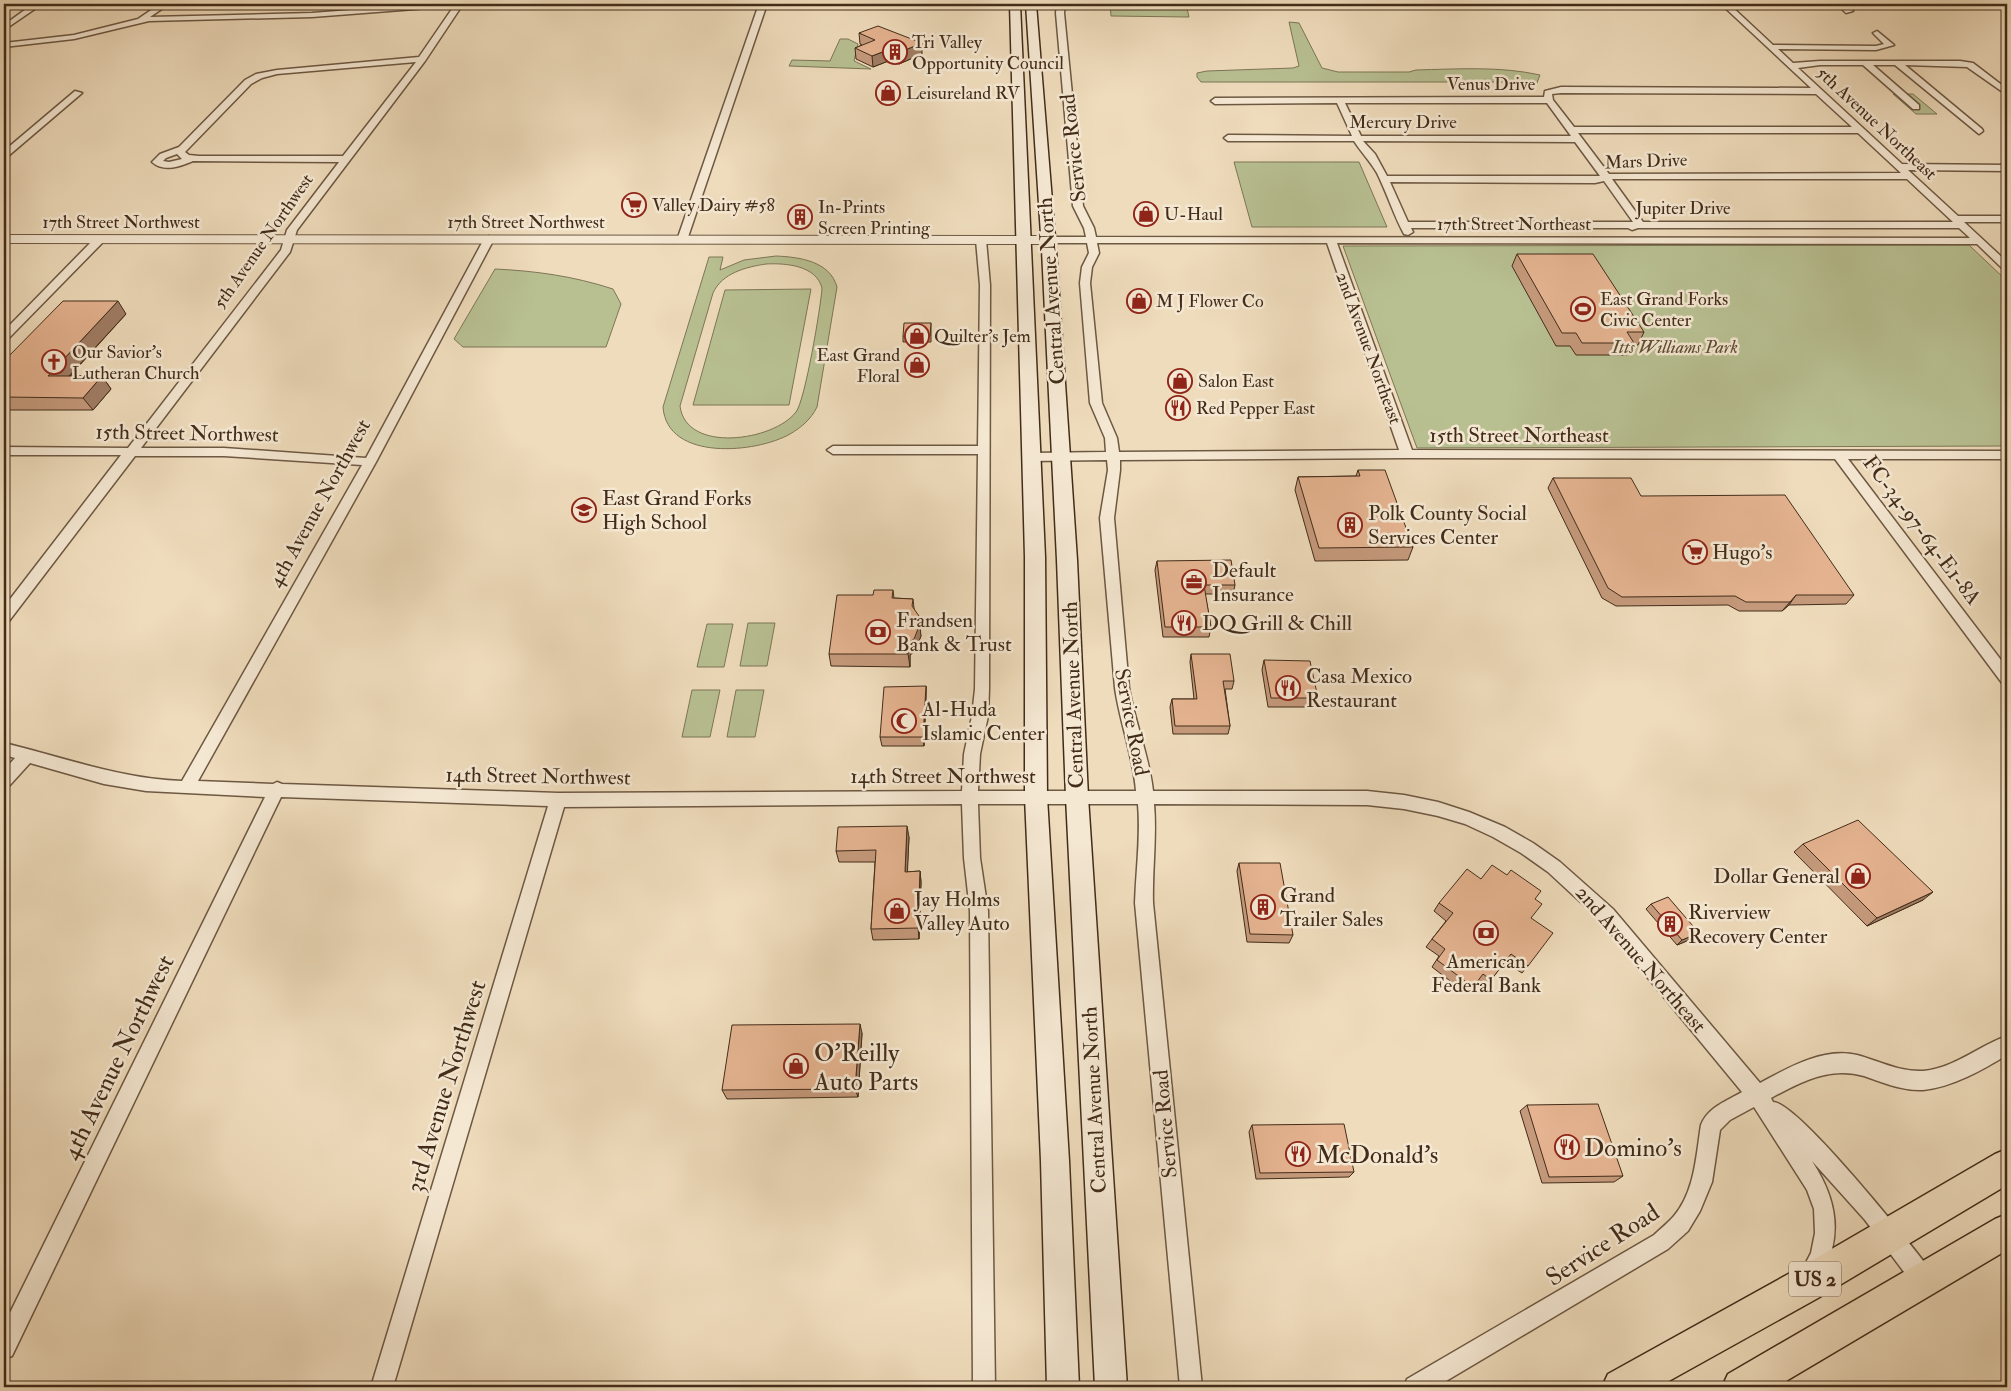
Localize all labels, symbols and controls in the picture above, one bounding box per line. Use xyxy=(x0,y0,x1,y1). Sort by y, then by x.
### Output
place label: Tri Valley Opportunity Council xyxy=(912,31,1064,75)
building icon: Tri Valley Opportunity Council xyxy=(882,39,908,65)
street label: 5th Avenue Northeast xyxy=(1812,62,1942,185)
street label: Venus Drive xyxy=(1447,73,1536,96)
shop icon: Leisureland RV xyxy=(875,80,901,106)
place label: Leisureland RV xyxy=(906,82,1021,105)
street label: Service Road xyxy=(1054,92,1093,203)
street label: Mercury Drive xyxy=(1349,111,1457,134)
street label: Mars Drive xyxy=(1604,149,1688,174)
street label: 5th Avenue Northwest xyxy=(208,169,319,313)
supermarket icon: Valley Dairy #58 xyxy=(621,192,647,218)
place label: Valley Dairy #58 xyxy=(652,194,775,217)
place label: In-Prints Screen Printing xyxy=(818,196,931,240)
street label: Central Avenue North xyxy=(1032,197,1071,385)
street label: Jupiter Drive xyxy=(1635,197,1731,220)
shop icon: U-Haul xyxy=(1133,201,1159,227)
place label: U-Haul xyxy=(1164,203,1223,226)
building icon: In-Prints Screen Printing xyxy=(787,204,813,230)
street label: 17th Street Northwest xyxy=(42,211,200,234)
street label: 17th Street Northwest xyxy=(447,211,605,234)
street label: 17th Street Northeast xyxy=(1437,213,1591,236)
street label: 2nd Avenue Northeast xyxy=(1330,269,1407,428)
shop icon: M J Flower Co xyxy=(1126,288,1152,314)
place label: East Grand Forks Civic Center xyxy=(1600,288,1728,332)
place label: M J Flower Co xyxy=(1156,290,1264,313)
sports icon: East Grand Forks Civic Center xyxy=(1570,296,1596,322)
shop icon: Quilter's Jem xyxy=(904,323,930,349)
place label: Quilter's Jem xyxy=(934,325,1031,348)
park label: Itts Williams Park xyxy=(1611,336,1738,359)
place label: Our Savior's Lutheran Church xyxy=(72,341,200,385)
place label: East Grand Floral xyxy=(817,344,900,388)
church icon: Our Savior's Lutheran Church xyxy=(41,349,67,375)
shop icon: East Grand Floral xyxy=(904,352,930,378)
shop icon: Salon East xyxy=(1167,368,1193,394)
place label: Salon East xyxy=(1198,370,1274,393)
restaurant icon: Red Pepper East xyxy=(1165,395,1191,421)
place label: Red Pepper East xyxy=(1196,397,1315,420)
street label: 4th Avenue Northwest xyxy=(262,414,377,592)
street label: 15th Street Northwest xyxy=(95,418,279,449)
street label: 15th Street Northeast xyxy=(1429,422,1609,449)
street label: FC-34-97-64-E1-8A xyxy=(1857,450,1987,610)
place label: East Grand Forks High School xyxy=(602,485,751,536)
school or university icon: East Grand Forks High School xyxy=(571,497,597,523)
place label: Polk County Social Services Center xyxy=(1368,500,1528,551)
building icon: Polk County Social Services Center xyxy=(1337,512,1363,538)
supermarket icon: Hugo's xyxy=(1682,539,1708,565)
place label: Hugo's xyxy=(1712,539,1773,566)
place label: Default Insurance xyxy=(1212,557,1294,608)
office icon: Default Insurance xyxy=(1181,569,1207,595)
street label: Central Avenue North xyxy=(1057,601,1090,789)
place label: Frandsen Bank & Trust xyxy=(896,607,1012,658)
restaurant icon: DQ Grill & Chill xyxy=(1171,610,1197,636)
place label: DQ Grill & Chill xyxy=(1202,610,1353,637)
bank icon: Frandsen Bank & Trust xyxy=(865,619,891,645)
place label: Casa Mexico Restaurant xyxy=(1306,663,1412,714)
street label: Service Road xyxy=(1108,666,1155,779)
restaurant icon: Casa Mexico Restaurant xyxy=(1275,675,1301,701)
place label: Al-Huda Islamic Center xyxy=(921,696,1045,747)
mosque icon: Al-Huda Islamic Center xyxy=(891,708,917,734)
street label: 14th Street Northwest xyxy=(445,761,631,792)
street label: 14th Street Northwest xyxy=(850,763,1036,790)
place label: Dollar General xyxy=(1713,863,1841,890)
shop icon: Dollar General xyxy=(1845,863,1871,889)
street label: 2nd Avenue Northeast xyxy=(1569,880,1712,1039)
place label: Grand Trailer Sales xyxy=(1280,882,1383,933)
place label: Jay Holms Valley Auto xyxy=(913,886,1010,937)
building icon: Grand Trailer Sales xyxy=(1250,894,1276,920)
shop icon: Jay Holms Valley Auto xyxy=(884,898,910,924)
place label: Riverview Recovery Center xyxy=(1688,899,1828,950)
building icon: Riverview Recovery Center xyxy=(1657,911,1683,937)
bank icon: American Federal Bank xyxy=(1473,920,1499,946)
place label: American Federal Bank xyxy=(1431,948,1541,999)
street label: 4th Avenue Northwest xyxy=(55,950,181,1165)
street label: 3rd Avenue Northwest xyxy=(399,977,493,1196)
street label: Central Avenue North xyxy=(1076,1006,1113,1194)
place label: O'Reilly Auto Parts xyxy=(813,1038,918,1098)
shop icon: O'Reilly Auto Parts xyxy=(783,1053,809,1079)
street label: Service Road xyxy=(1147,1068,1184,1179)
place label: Domino's xyxy=(1584,1133,1682,1164)
restaurant icon: Domino's xyxy=(1554,1134,1580,1160)
place label: McDonald's xyxy=(1316,1140,1438,1171)
restaurant icon: McDonald's xyxy=(1285,1141,1311,1167)
street label: Service Road xyxy=(1540,1197,1665,1293)
road number: US 2 xyxy=(1789,1262,1841,1296)

